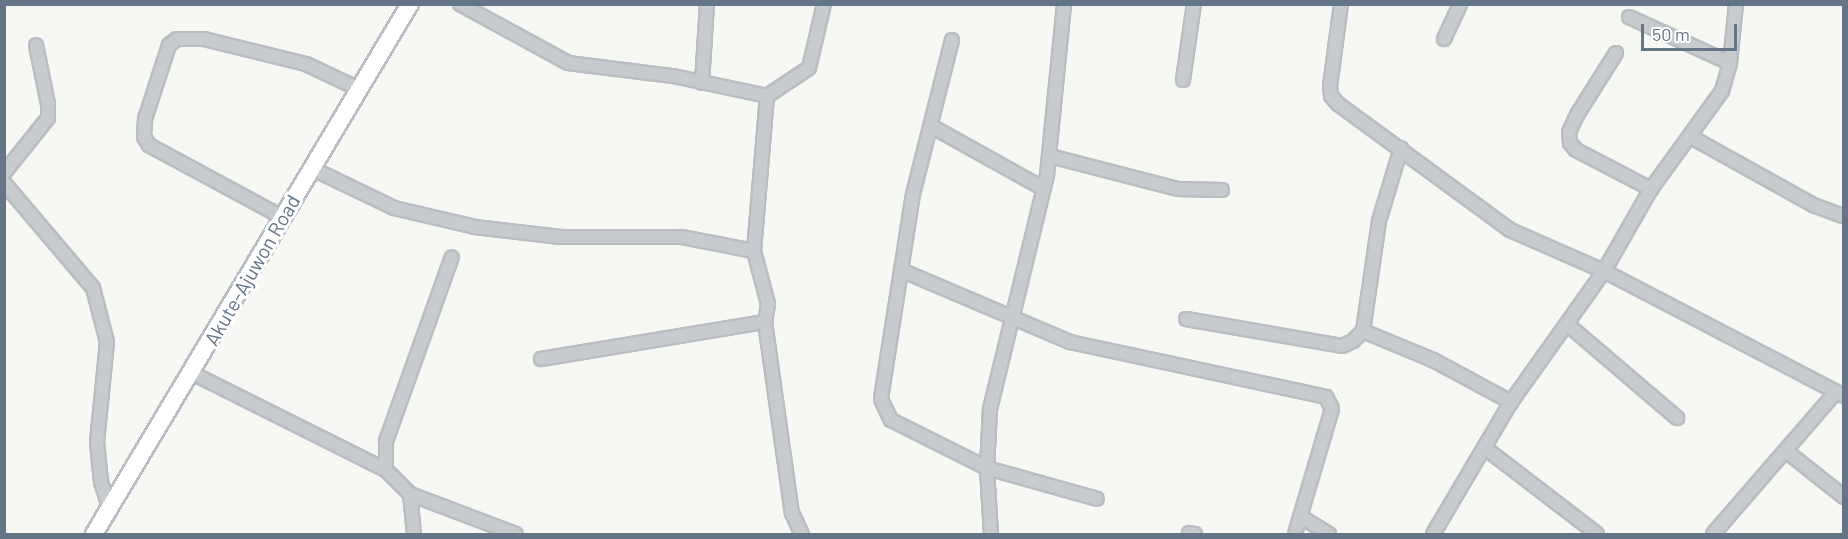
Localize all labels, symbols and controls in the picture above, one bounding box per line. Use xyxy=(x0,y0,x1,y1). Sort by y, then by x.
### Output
scale bar xyxy=(1644,12,1740,50)
text: 50 m xyxy=(1652,23,1690,45)
street label: Akute-Ajuwon Road xyxy=(199,190,305,350)

